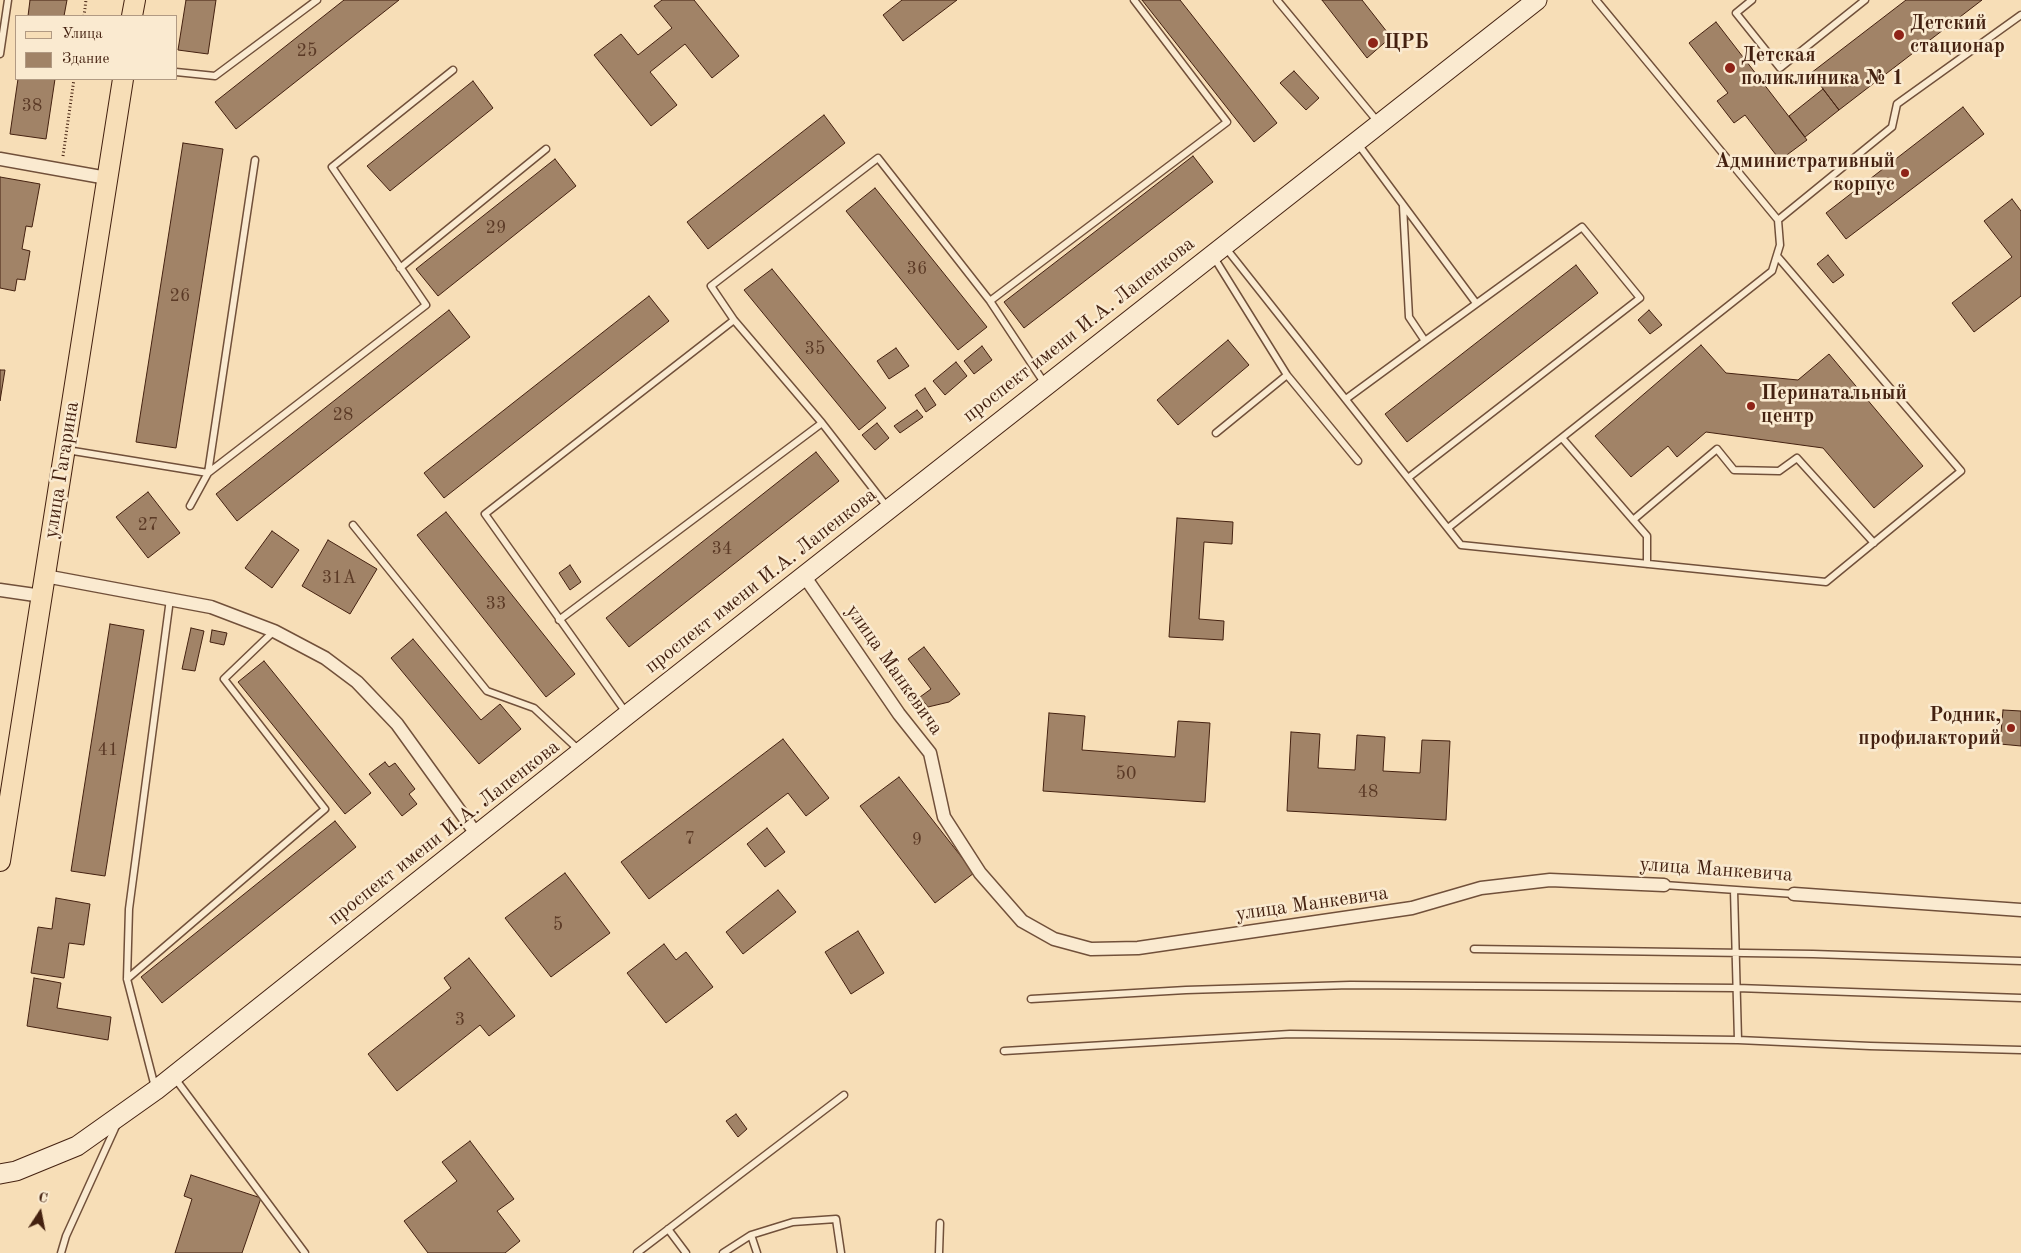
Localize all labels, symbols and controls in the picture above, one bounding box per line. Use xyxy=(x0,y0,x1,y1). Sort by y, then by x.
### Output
place label: Детский стационар xyxy=(1910,12,2005,59)
legend xyxy=(15,15,178,80)
text: Улица xyxy=(62,27,103,42)
marker: Детский стационар xyxy=(1892,28,1906,42)
place label: ЦРБ xyxy=(1384,31,1429,55)
marker: ЦРБ xyxy=(1366,36,1380,50)
house number: 25 xyxy=(297,40,317,62)
place label: Детская поликлиника № 1 xyxy=(1741,44,1904,91)
text: Здание xyxy=(62,52,109,67)
marker: Детская поликлиника № 1 xyxy=(1723,61,1737,75)
house number: 38 xyxy=(22,95,42,117)
place label: Административный корпус xyxy=(1715,150,1895,197)
marker: Административный корпус xyxy=(1899,167,1911,179)
house number: 29 xyxy=(486,217,506,239)
street label: проспект имени И.А. Лапенкова xyxy=(958,232,1200,428)
house number: 36 xyxy=(907,258,927,280)
house number: 26 xyxy=(170,285,190,307)
house number: 35 xyxy=(805,338,825,360)
place label: Перинатальный центр xyxy=(1761,382,1907,429)
street label: улица Гагарина xyxy=(39,400,85,540)
marker: Перинатальный центр xyxy=(1745,400,1757,412)
house number: 28 xyxy=(333,404,353,426)
street label: проспект имени И.А. Лапенкова xyxy=(640,483,882,679)
house number: 27 xyxy=(138,514,158,536)
house number: 34 xyxy=(712,538,732,560)
house number: 31А xyxy=(322,567,356,589)
house number: 33 xyxy=(486,593,506,615)
street label: улица Манкевича xyxy=(840,600,948,740)
place label: Родник, профилакторий xyxy=(1858,704,2001,751)
marker: Родник, профилакторий xyxy=(2005,722,2017,734)
street label: проспект имени И.А. Лапенкова xyxy=(323,735,565,931)
house number: 41 xyxy=(98,739,118,761)
house number: 50 xyxy=(1116,763,1136,785)
house number: 48 xyxy=(1358,781,1378,803)
house number: 7 xyxy=(685,828,695,850)
house number: 9 xyxy=(912,829,922,851)
street label: улица Манкевича xyxy=(1638,853,1794,887)
street label: улица Манкевича xyxy=(1234,881,1390,927)
house number: 5 xyxy=(553,914,563,936)
house number: 3 xyxy=(455,1009,465,1031)
north arrow xyxy=(15,1188,65,1238)
text: С xyxy=(37,1191,49,1206)

